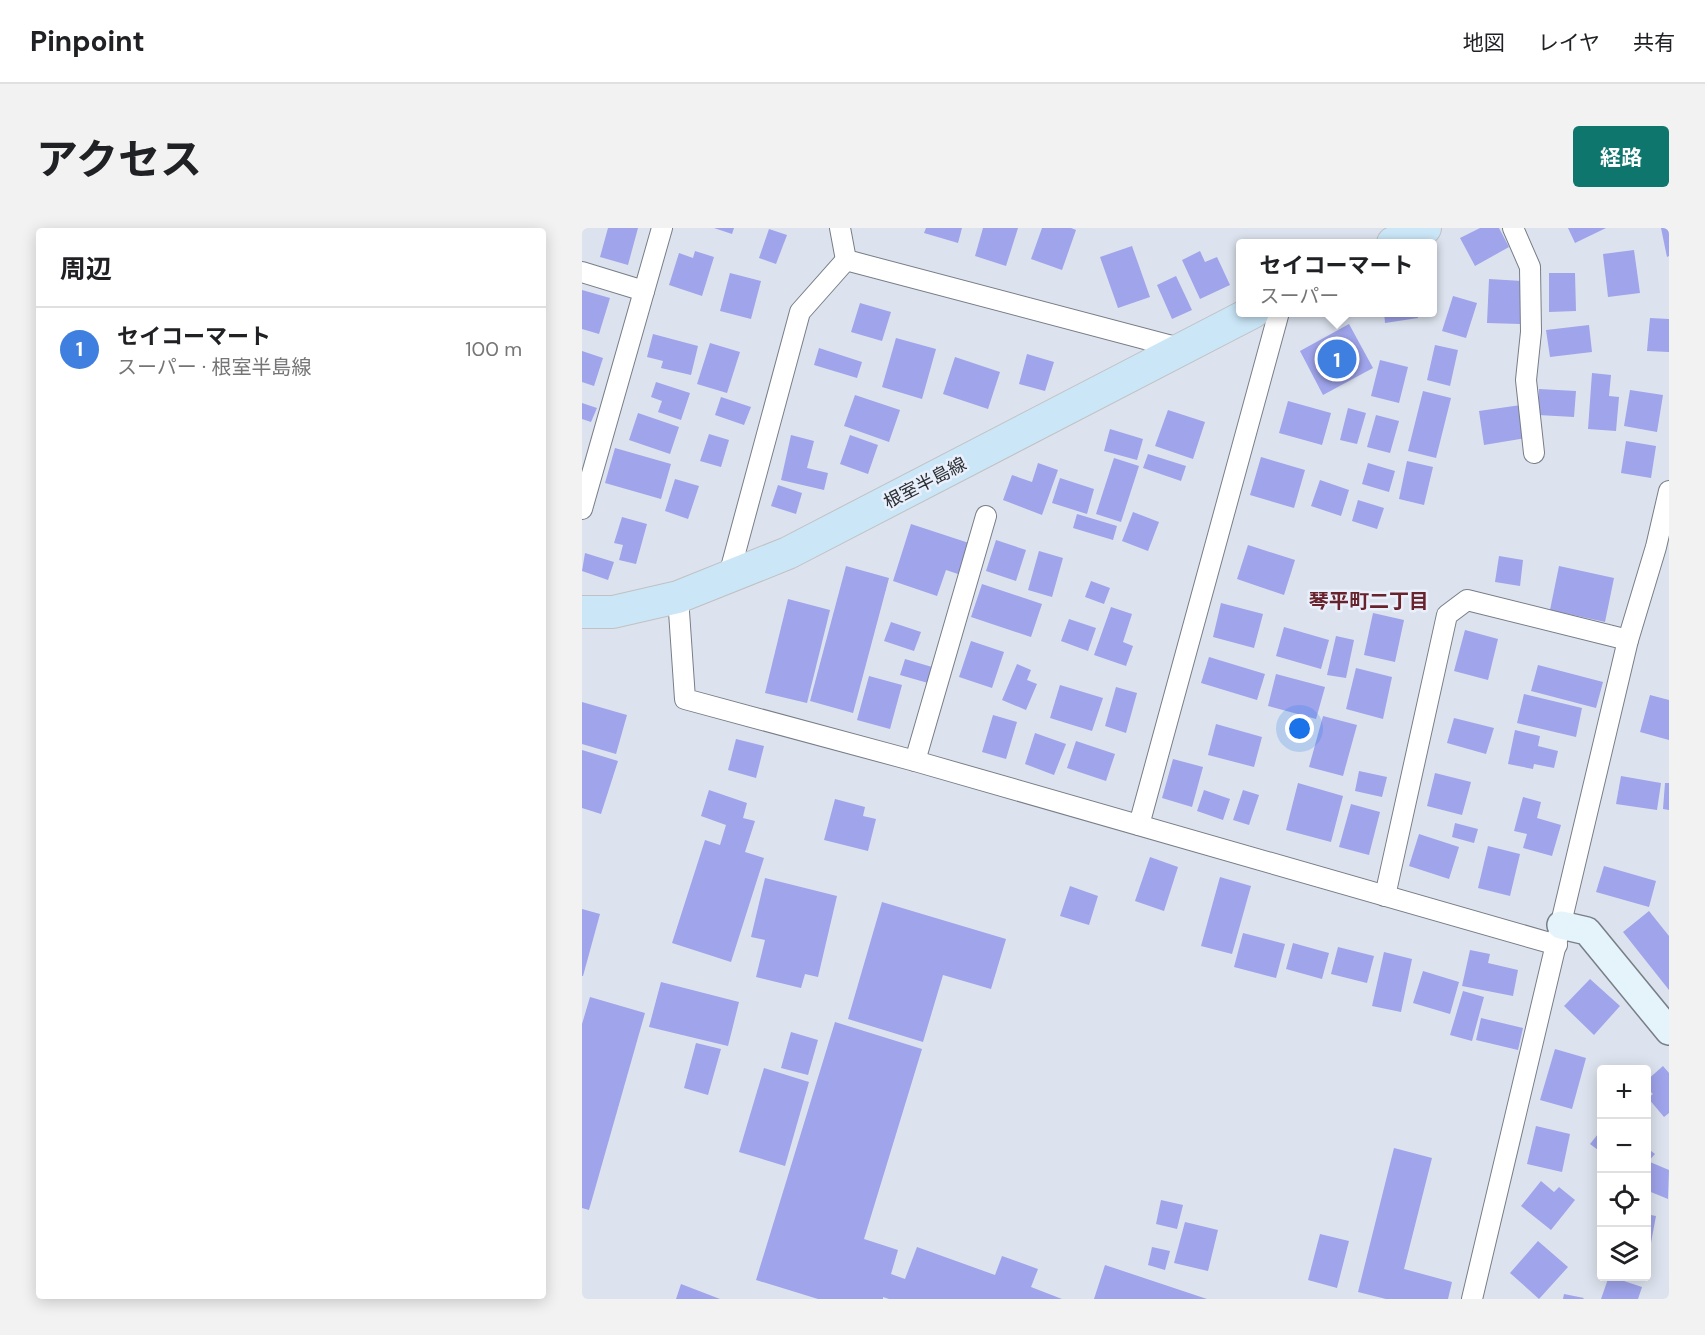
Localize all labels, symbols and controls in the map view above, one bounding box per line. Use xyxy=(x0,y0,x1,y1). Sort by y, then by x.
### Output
text: Pinpoint xyxy=(30,23,145,60)
text: 地図 xyxy=(1463,29,1505,57)
text: レイヤ xyxy=(1538,29,1600,57)
text: 共有 xyxy=(1633,29,1675,57)
button: 経路 xyxy=(1573,126,1669,187)
text: アクセス xyxy=(36,132,202,187)
popup xyxy=(1236,239,1437,317)
text: セイコーマート xyxy=(1259,251,1414,280)
text: 周辺 xyxy=(60,252,112,286)
text: スーパー xyxy=(1259,283,1339,309)
text: セイコーマート xyxy=(117,322,271,351)
text: 1 xyxy=(76,336,83,362)
text: 100 m xyxy=(465,336,522,362)
pin: 1 xyxy=(1318,336,1356,382)
text: スーパー · 根室半島線 xyxy=(117,354,311,380)
street label: 根室半島線 xyxy=(879,452,971,514)
district label: 琴平町二丁目 xyxy=(1309,588,1429,614)
your location xyxy=(1285,714,1314,743)
map controls xyxy=(1597,1065,1651,1281)
button: + xyxy=(1597,1065,1651,1119)
button: − xyxy=(1597,1119,1651,1173)
button: locate xyxy=(1597,1173,1651,1227)
button: layers xyxy=(1597,1227,1651,1281)

